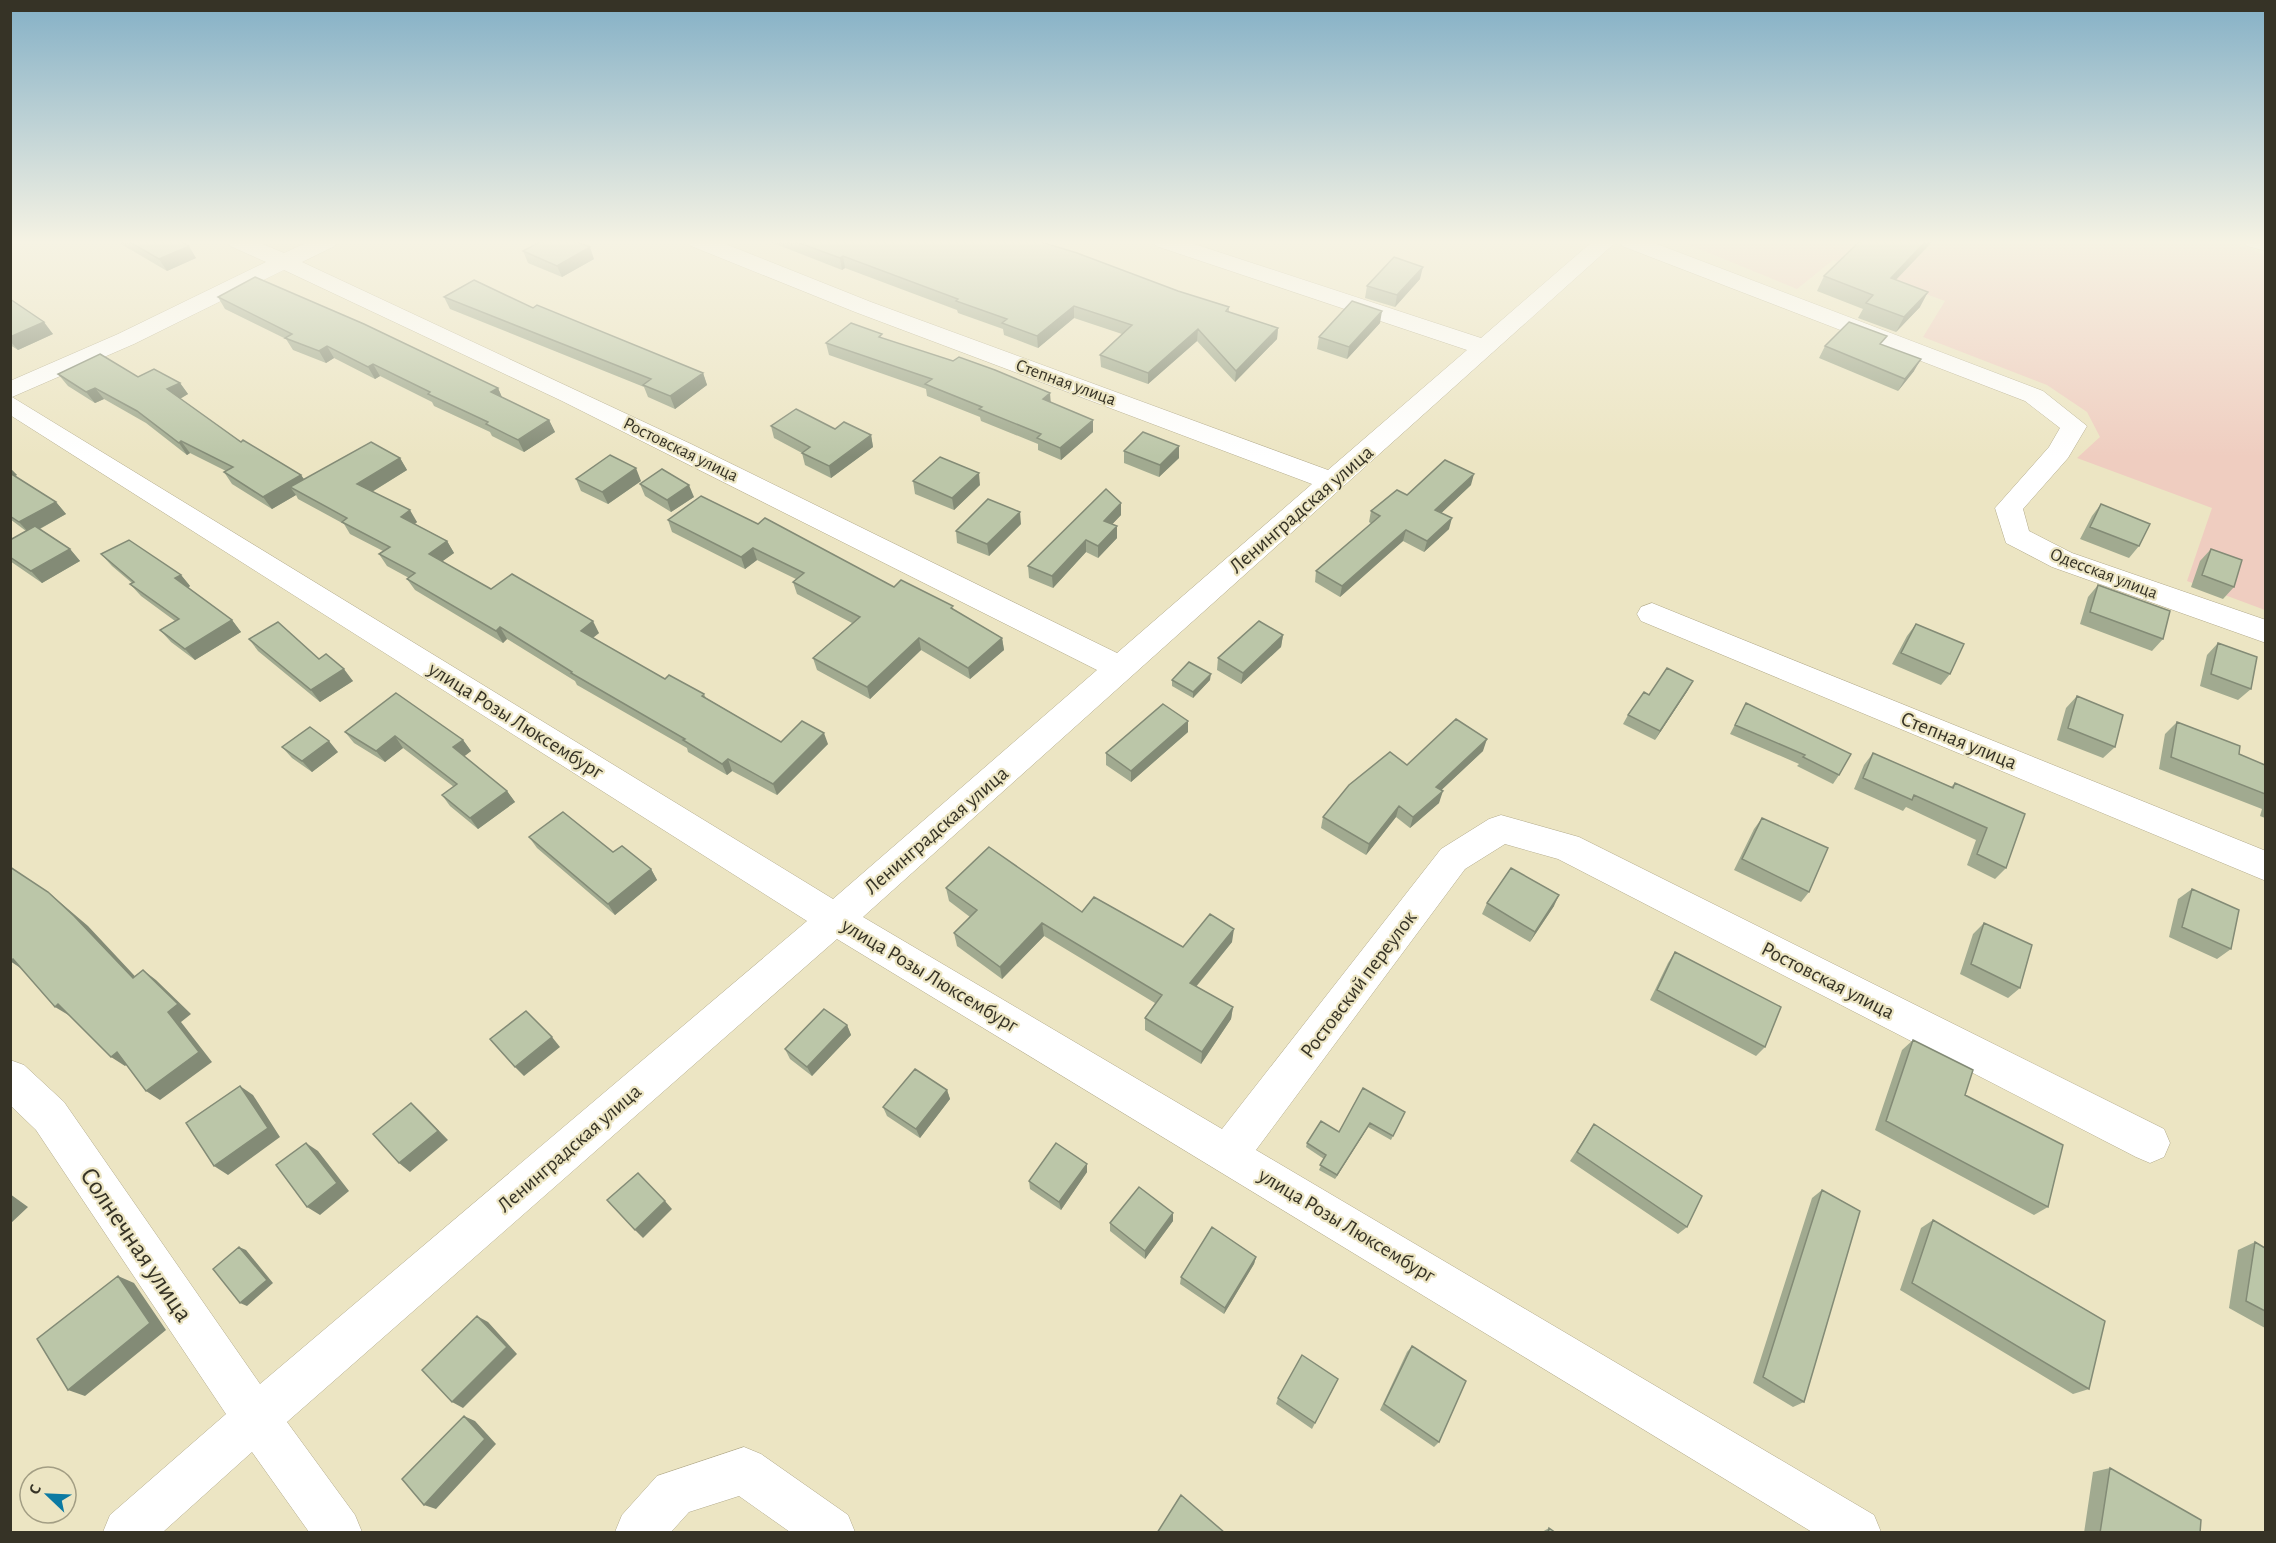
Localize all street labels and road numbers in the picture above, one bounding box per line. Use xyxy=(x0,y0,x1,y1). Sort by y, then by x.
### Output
street label: Степная улица xyxy=(1013,356,1118,409)
street label: Ростовская улица xyxy=(620,414,741,485)
street label: Ленинградская улица xyxy=(1225,441,1378,577)
street label: Одесская улица xyxy=(2047,545,2160,603)
street label: улица Розы Люксембург xyxy=(424,658,607,783)
street label: Степная улица xyxy=(1898,708,2020,773)
street label: Ленинградская улица xyxy=(860,762,1013,898)
street label: Ростовский переулок xyxy=(1296,906,1421,1062)
street label: улица Розы Люксембург xyxy=(837,914,1022,1037)
street label: Ростовская улица xyxy=(1758,938,1898,1023)
street label: Ленинградская улица xyxy=(493,1080,646,1216)
street label: Солнечная улица xyxy=(75,1163,197,1326)
street label: улица Розы Люксембург xyxy=(1254,1164,1439,1287)

